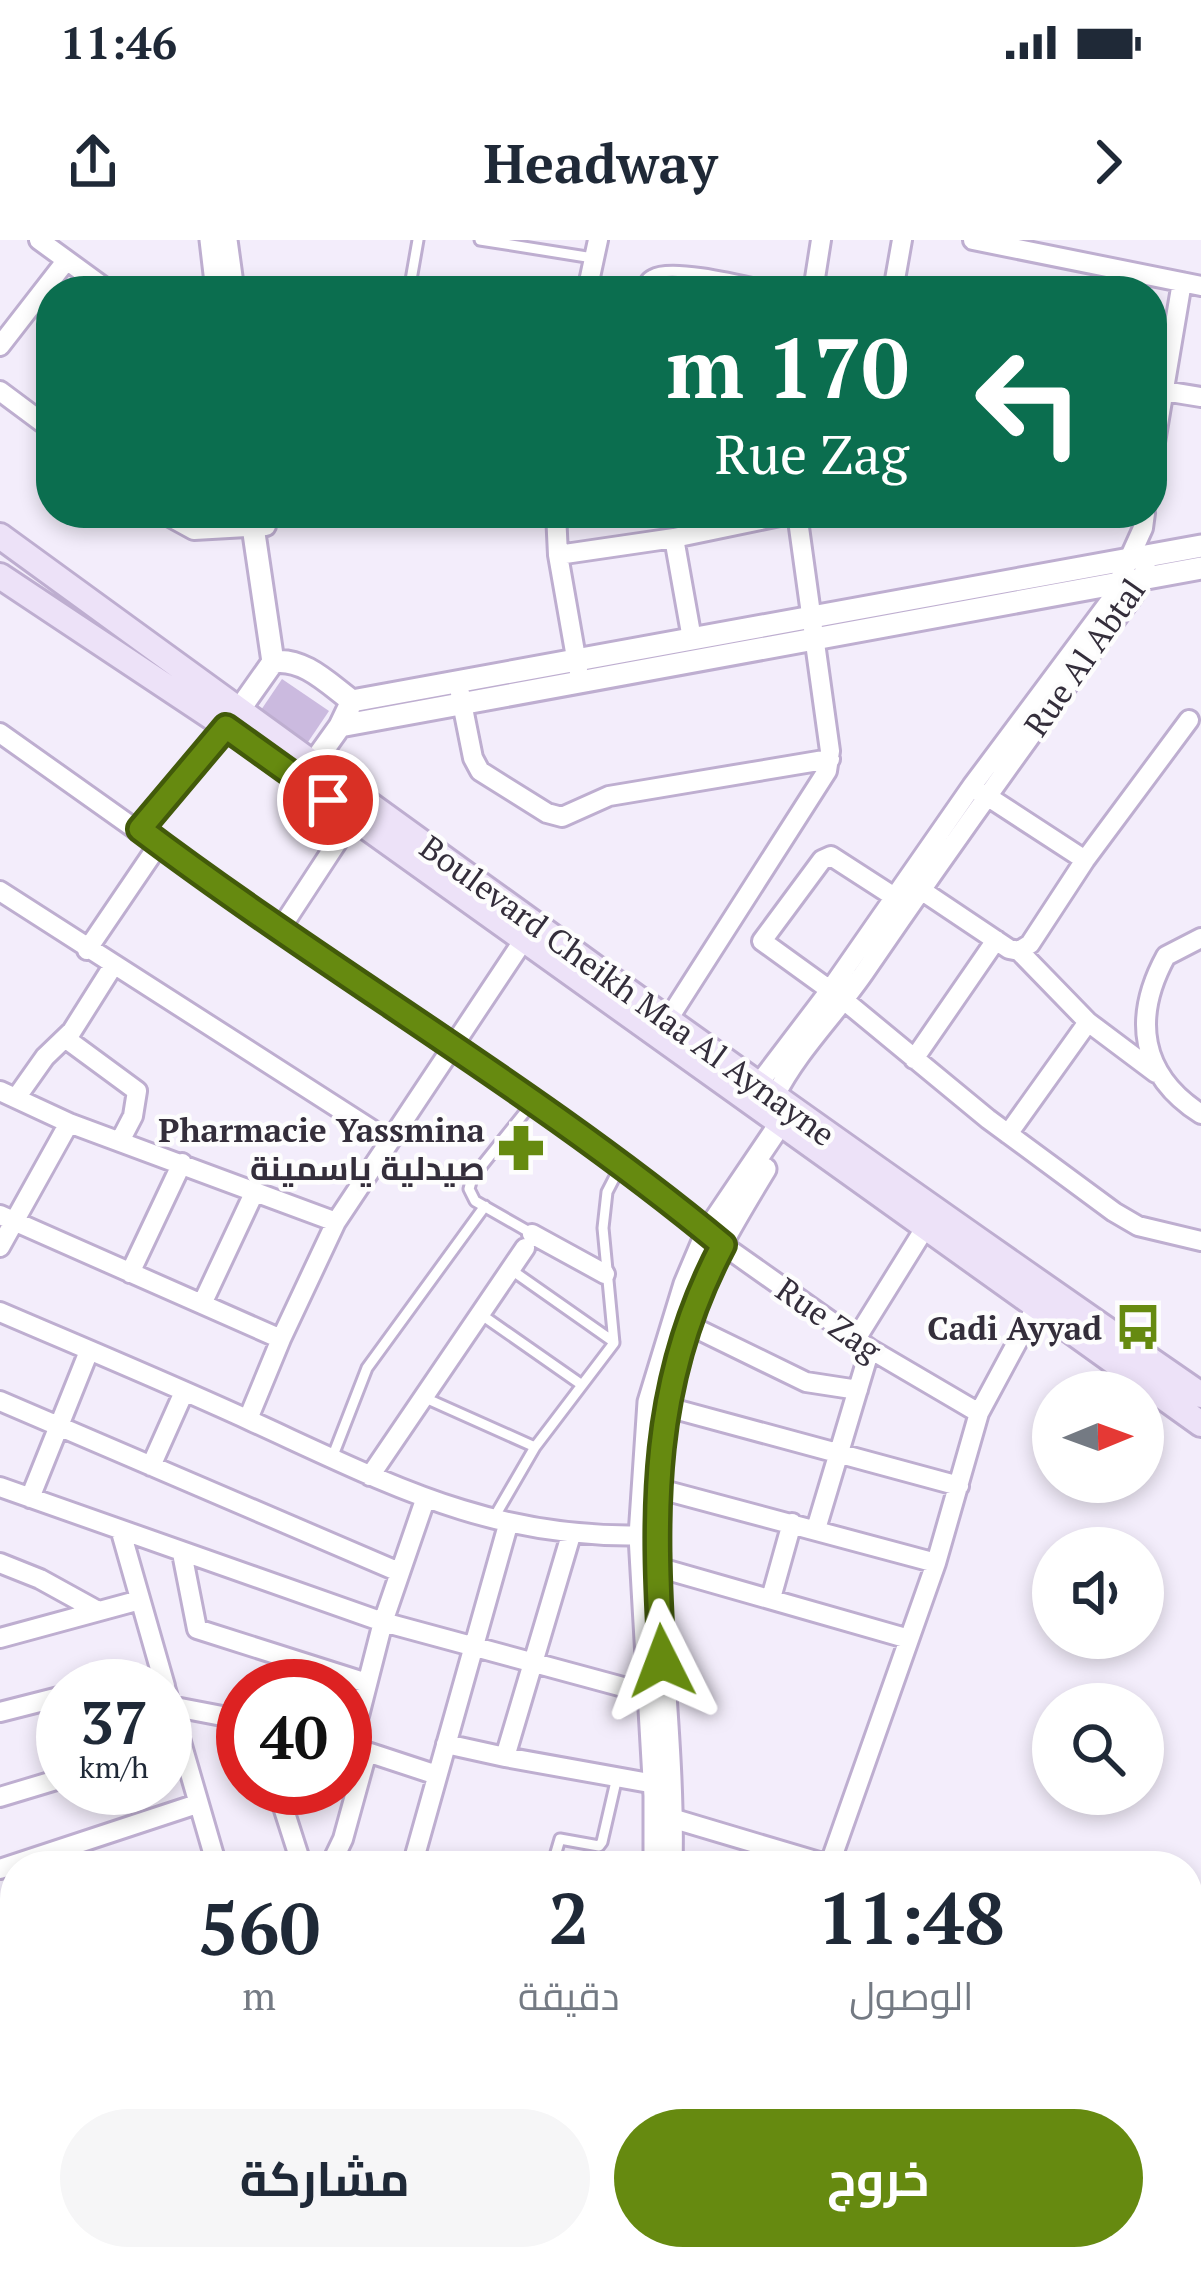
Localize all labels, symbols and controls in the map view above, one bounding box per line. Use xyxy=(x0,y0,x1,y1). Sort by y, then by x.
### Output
text: 11:46 xyxy=(60,12,177,72)
text: Headway xyxy=(484,127,717,198)
icon: share xyxy=(60,129,126,195)
icon: forward xyxy=(1075,129,1141,195)
text: 170 m xyxy=(666,311,909,422)
icon: left xyxy=(951,324,1107,480)
text: Rue Zag xyxy=(715,418,909,489)
street label: Rue Al Abtal xyxy=(1014,570,1154,744)
pin xyxy=(277,749,379,851)
icon: arrive xyxy=(295,767,361,833)
street label: Boulevard Cheikh Maa Al Aynayne xyxy=(412,825,844,1155)
place label: Pharmacie Yassmina صيدلية ياسمينة xyxy=(158,1108,485,1189)
pharmacy icon: Pharmacie Yassmina صيدلية ياسمينة xyxy=(496,1123,546,1173)
street label: Rue Zag xyxy=(768,1267,890,1371)
bus stop icon: Cadi Ayyad xyxy=(1113,1302,1163,1352)
place label: Cadi Ayyad xyxy=(927,1306,1102,1349)
north arrow xyxy=(1032,1371,1164,1503)
map controls xyxy=(1032,1371,1164,1815)
button: sound xyxy=(1032,1527,1164,1659)
position arrow xyxy=(599,1598,725,1724)
speed limit sign: 40 xyxy=(216,1659,372,1815)
text: 37 xyxy=(80,1682,148,1761)
button: search xyxy=(1032,1683,1164,1815)
text: km/h xyxy=(79,1747,149,1787)
text: 2 xyxy=(548,1869,589,1965)
text: 11:48 xyxy=(818,1869,1005,1965)
text: 560 xyxy=(198,1879,320,1975)
text: m xyxy=(242,1969,276,2021)
text: دقيقة xyxy=(518,1969,620,2021)
text: الوصول xyxy=(849,1969,973,2021)
button: مشاركة xyxy=(60,2109,590,2247)
button: خروج xyxy=(614,2109,1143,2247)

